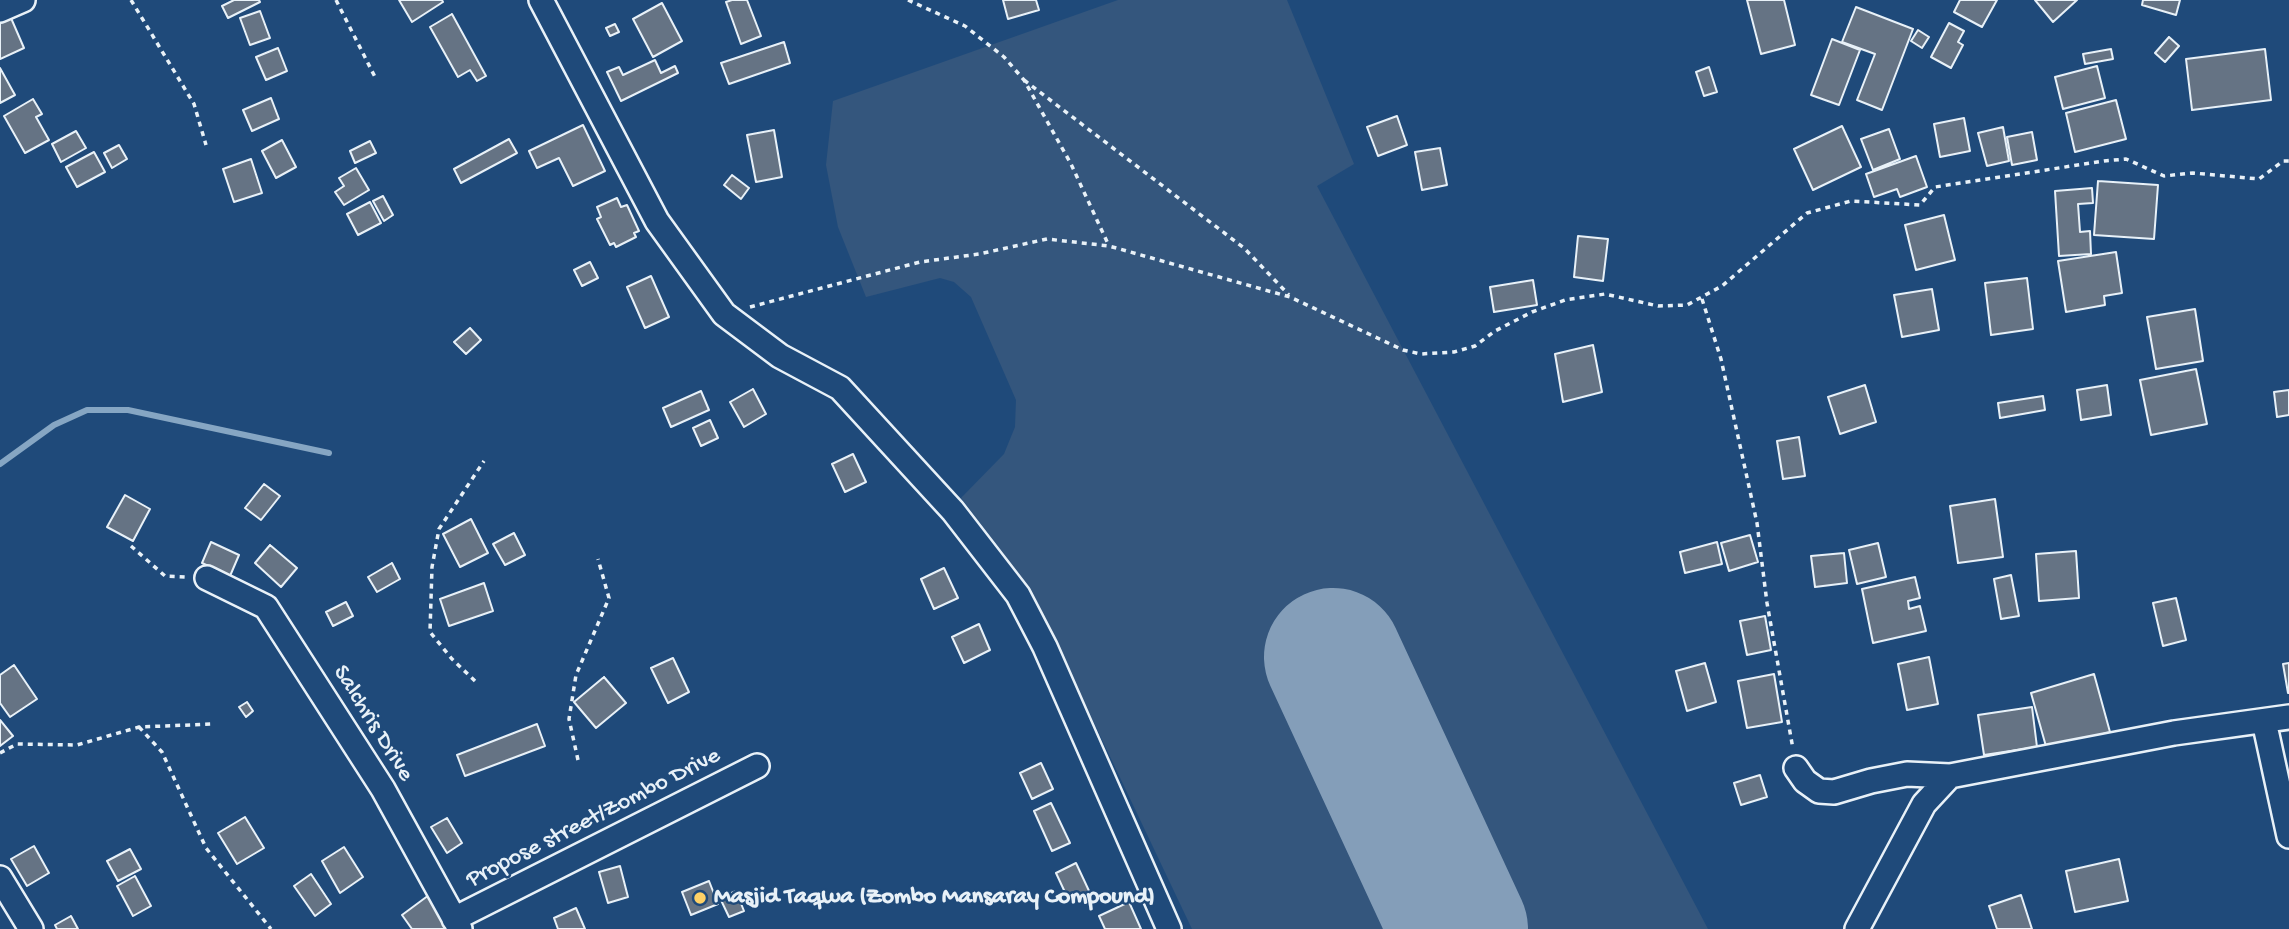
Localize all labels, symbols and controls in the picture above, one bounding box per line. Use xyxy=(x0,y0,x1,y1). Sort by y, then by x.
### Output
street label: Salchris Drive xyxy=(325,661,419,787)
street label: Propose street/Zombo Drive xyxy=(462,742,726,896)
place label: Masjid Taqwa (Zombo Mansaray Compound) xyxy=(714,884,1155,912)
marker: Masjid Taqwa (Zombo Mansaray Compound) xyxy=(692,890,708,906)

